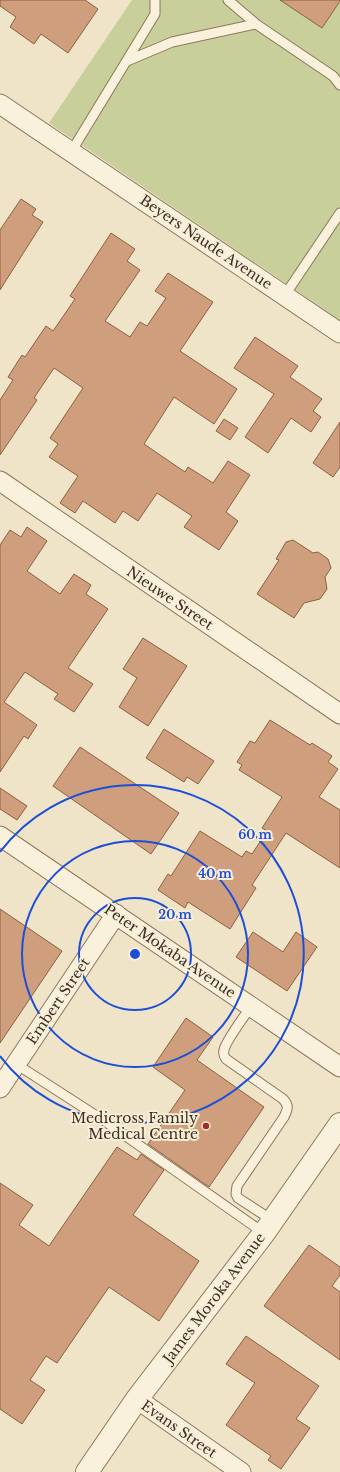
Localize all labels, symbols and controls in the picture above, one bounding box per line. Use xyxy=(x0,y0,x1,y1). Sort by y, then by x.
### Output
street label: Beyers Naude Avenue xyxy=(136,191,276,293)
street label: Nieuwe Street xyxy=(123,562,217,634)
text: 60 m xyxy=(238,827,273,842)
text: 40 m xyxy=(198,866,232,881)
street label: Peter Mokaba Avenue xyxy=(101,900,239,1002)
text: 20 m xyxy=(158,907,192,922)
centre of rings xyxy=(128,947,142,961)
street label: Embert Street xyxy=(22,954,94,1048)
place label: Medicross Family Medical Centre xyxy=(71,1109,198,1143)
marker: Medicross Family Medical Centre xyxy=(201,1121,211,1131)
street label: James Moroka Avenue xyxy=(158,1229,269,1368)
street label: Evans Street xyxy=(138,1396,221,1462)

